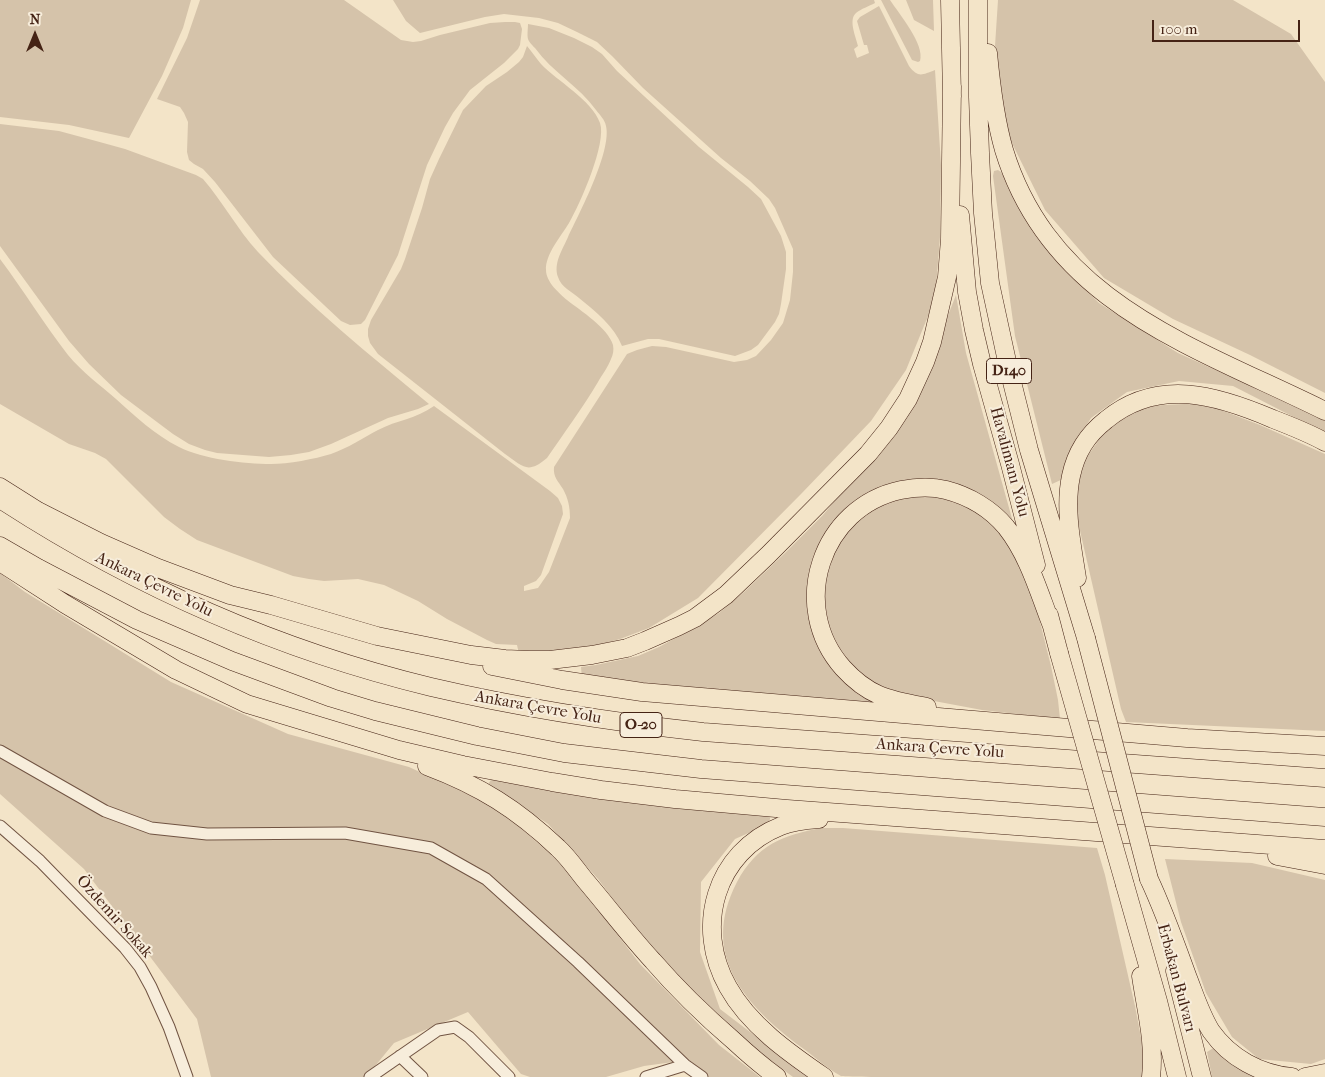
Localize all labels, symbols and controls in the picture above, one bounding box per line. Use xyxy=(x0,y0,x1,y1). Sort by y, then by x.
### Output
north arrow xyxy=(10,10,60,60)
scale bar xyxy=(1155,10,1302,42)
text: N xyxy=(30,11,40,28)
text: 100 m xyxy=(1160,20,1198,38)
road number: D140 xyxy=(986,358,1032,384)
street label: Havalimanı Yolu xyxy=(985,405,1033,519)
street label: Ankara Çevre Yolu xyxy=(92,548,216,622)
street label: Ankara Çevre Yolu xyxy=(473,687,603,729)
road number: O-20 xyxy=(620,712,662,738)
street label: Ankara Çevre Yolu xyxy=(875,735,1005,763)
street label: Özdemir Sokak xyxy=(72,872,156,962)
street label: Erbakan Bulvarı xyxy=(1152,922,1200,1034)

